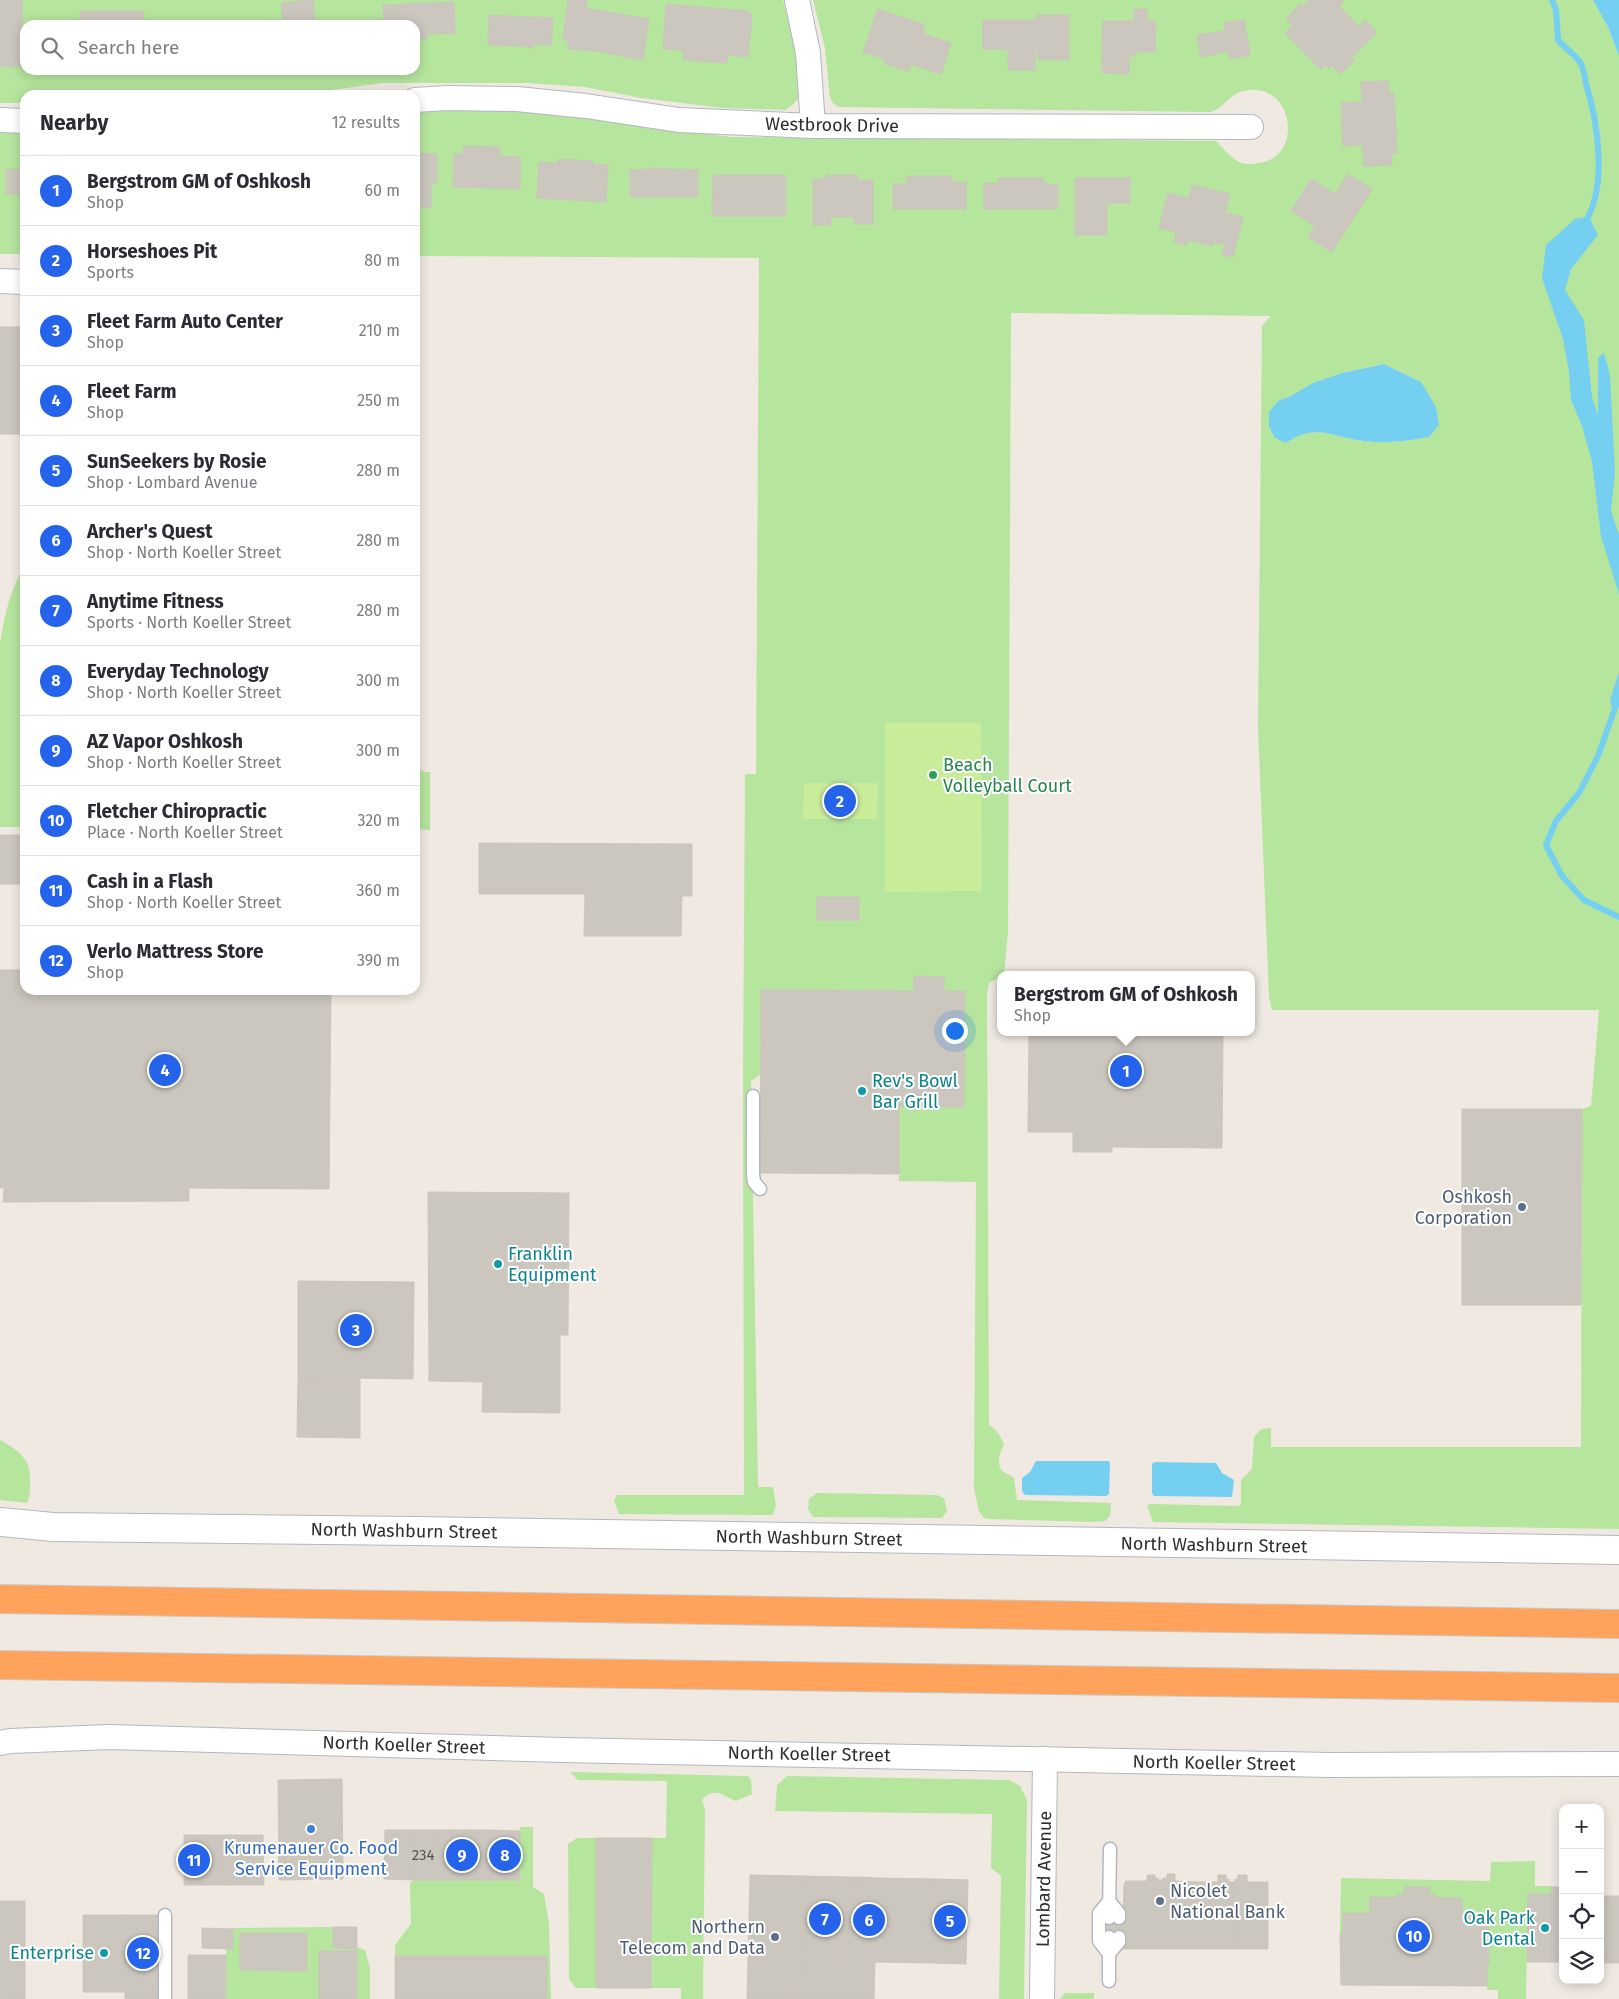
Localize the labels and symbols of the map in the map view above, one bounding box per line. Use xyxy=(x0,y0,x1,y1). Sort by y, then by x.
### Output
street label: Westbrook Drive xyxy=(765,113,899,137)
place label: Beach Volleyball Court xyxy=(943,754,1072,797)
marker: Beach Volleyball Court xyxy=(927,769,939,781)
pin: 2 xyxy=(824,782,856,820)
your location xyxy=(942,1018,968,1044)
pin: 4 xyxy=(149,1051,181,1089)
pin: 1 xyxy=(1110,1052,1142,1090)
place label: Rev's Bowl Bar Grill xyxy=(872,1070,958,1113)
marker: Rev's Bowl Bar Grill xyxy=(856,1085,868,1097)
place label: Oshkosh Corporation xyxy=(1415,1186,1512,1229)
marker: Oshkosh Corporation xyxy=(1516,1201,1528,1213)
place label: Franklin Equipment xyxy=(508,1243,597,1286)
marker: Franklin Equipment xyxy=(492,1258,504,1270)
pin: 3 xyxy=(340,1311,372,1349)
street label: North Washburn Street xyxy=(310,1518,498,1544)
street label: North Washburn Street xyxy=(715,1525,903,1551)
street label: North Washburn Street xyxy=(1120,1532,1308,1558)
street label: North Koeller Street xyxy=(322,1731,486,1759)
street label: North Koeller Street xyxy=(727,1742,891,1766)
street label: North Koeller Street xyxy=(1132,1751,1296,1775)
street label: Lombard Avenue xyxy=(1032,1811,1056,1947)
marker: Krumenauer Co. Food Service Equipment xyxy=(305,1823,317,1835)
pin: 9 xyxy=(446,1836,478,1874)
pin: 8 xyxy=(489,1836,521,1874)
place label: Krumenauer Co. Food Service Equipment xyxy=(224,1837,398,1880)
pin: 11 xyxy=(178,1841,210,1879)
house number: 234 xyxy=(412,1846,434,1864)
place label: Nicolet National Bank xyxy=(1170,1880,1286,1923)
marker: Nicolet National Bank xyxy=(1154,1895,1166,1907)
pin: 7 xyxy=(809,1900,841,1938)
pin: 6 xyxy=(853,1901,885,1939)
pin: 5 xyxy=(934,1902,966,1940)
place label: Oak Park Dental xyxy=(1464,1907,1536,1950)
place label: Northern Telecom and Data xyxy=(620,1916,765,1959)
pin: 10 xyxy=(1398,1917,1430,1955)
marker: Oak Park Dental xyxy=(1539,1922,1551,1934)
marker: Northern Telecom and Data xyxy=(769,1931,781,1943)
pin: 12 xyxy=(127,1934,159,1972)
place label: Enterprise xyxy=(10,1942,94,1964)
marker: Enterprise xyxy=(98,1947,110,1959)

